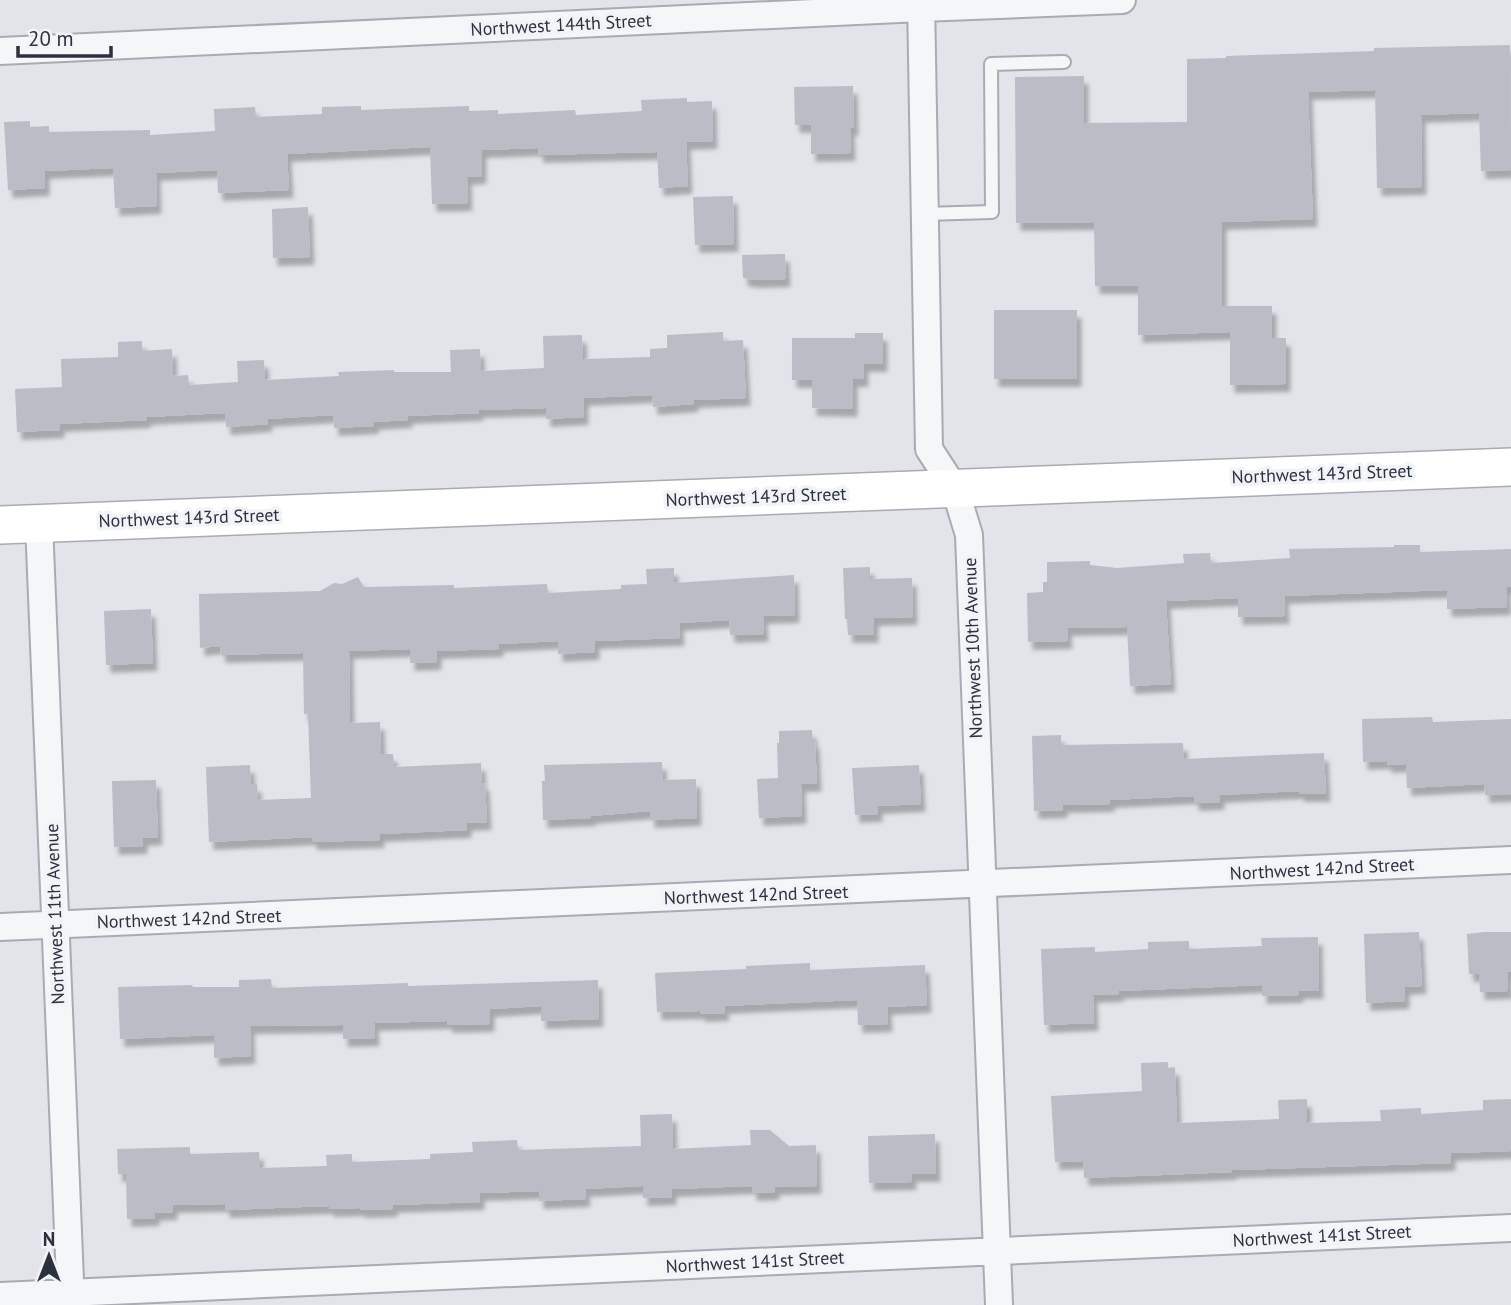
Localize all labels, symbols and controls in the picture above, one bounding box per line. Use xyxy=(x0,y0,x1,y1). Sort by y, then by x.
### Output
street label: Northwest 144th Street xyxy=(470,8,652,41)
scale bar xyxy=(18,14,110,58)
text: 20 m xyxy=(28,25,74,52)
street label: Northwest 143rd Street xyxy=(1231,459,1413,488)
street label: Northwest 143rd Street xyxy=(665,482,847,511)
street label: Northwest 143rd Street xyxy=(98,503,280,532)
street label: Northwest 10th Avenue xyxy=(958,557,987,739)
street label: Northwest 11th Avenue xyxy=(40,823,69,1005)
street label: Northwest 142nd Street xyxy=(1229,852,1415,885)
street label: Northwest 142nd Street xyxy=(663,880,849,909)
street label: Northwest 142nd Street xyxy=(96,904,282,933)
street label: Northwest 141st Street xyxy=(1232,1219,1412,1252)
north arrow xyxy=(14,1221,84,1291)
text: N xyxy=(43,1227,55,1251)
street label: Northwest 141st Street xyxy=(665,1245,845,1278)

